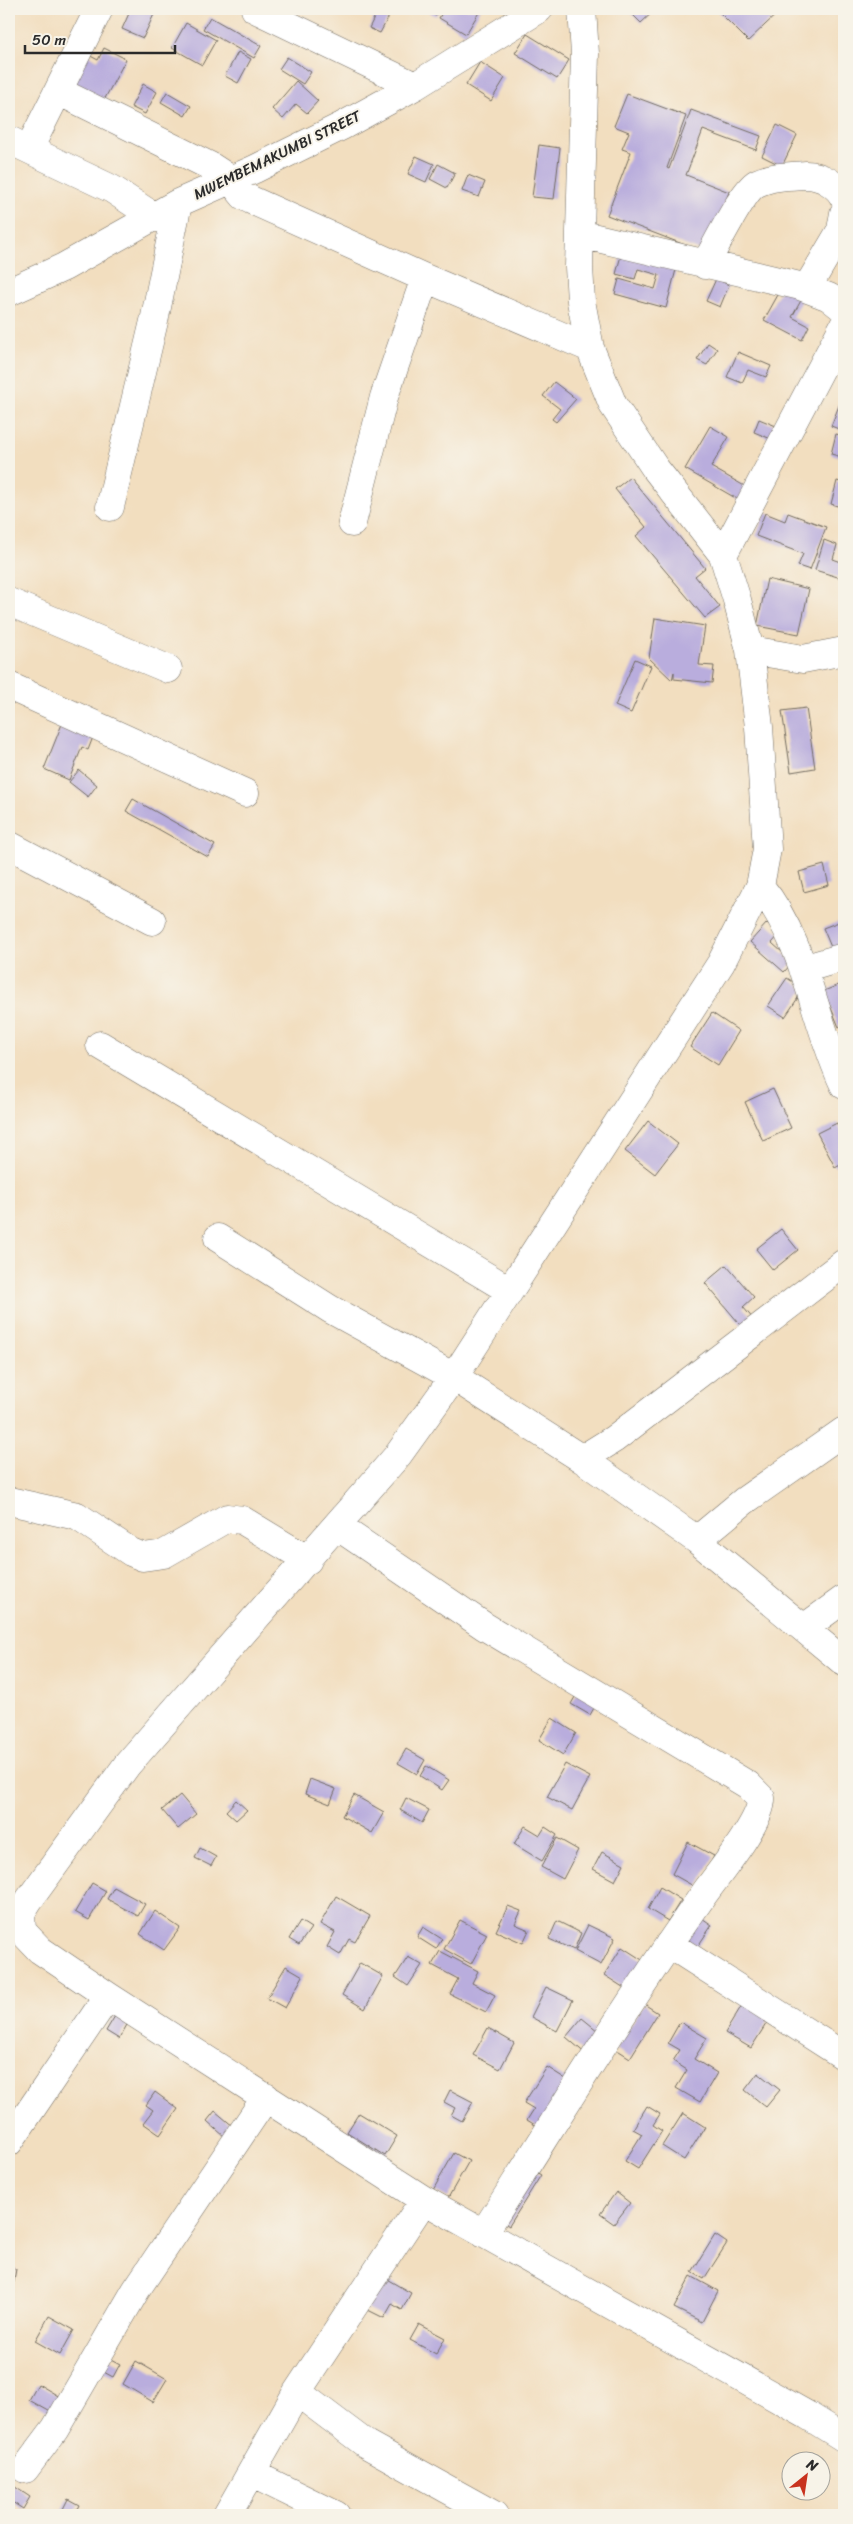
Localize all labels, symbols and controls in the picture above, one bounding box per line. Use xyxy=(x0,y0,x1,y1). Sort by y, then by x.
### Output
scale bar xyxy=(25,22,175,54)
text: 50 m xyxy=(32,27,67,53)
street label: MWEMBEMAKUMBI STREET xyxy=(189,102,367,207)
text: N xyxy=(801,2451,823,2479)
north arrow xyxy=(780,2452,830,2502)

